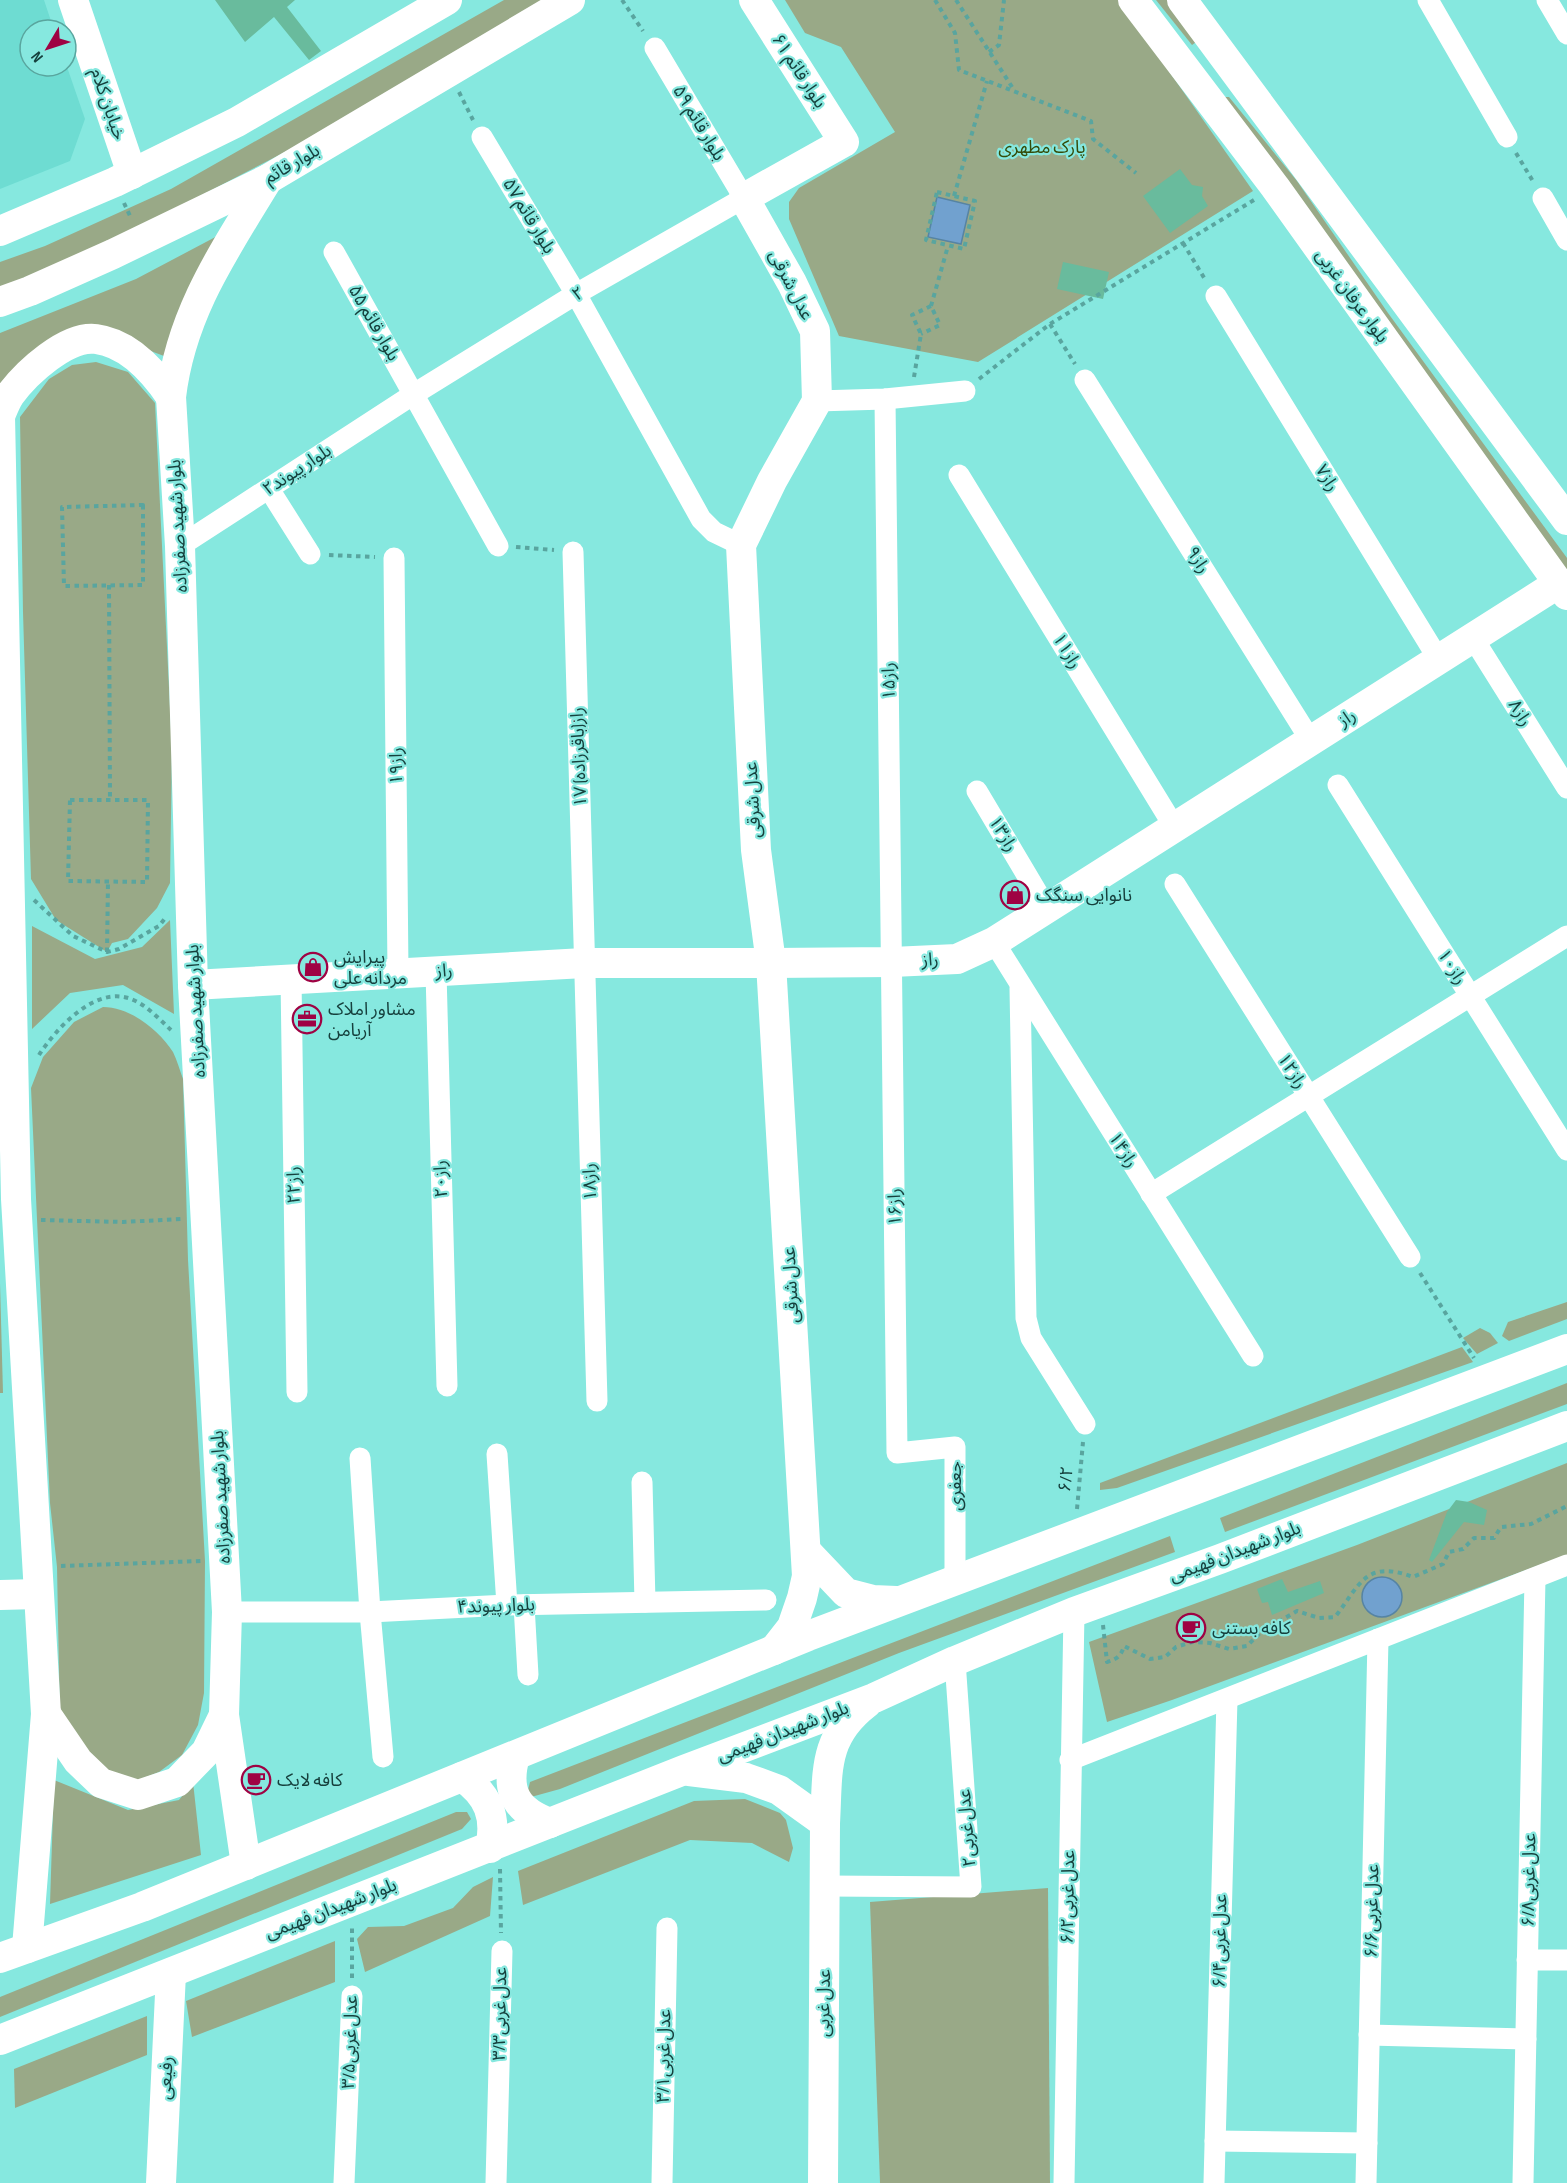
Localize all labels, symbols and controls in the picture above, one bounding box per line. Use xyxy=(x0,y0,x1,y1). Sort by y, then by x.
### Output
north arrow xyxy=(18,18,78,78)
street label: بلوار قائم ۶۱ xyxy=(766,30,831,113)
text: N xyxy=(27,47,48,66)
street label: خیابان کلام xyxy=(83,65,130,144)
street label: بلوار قائم ۵۹ xyxy=(667,82,730,166)
park label: پارک مطهری xyxy=(998,137,1086,158)
street label: بلوار قائم xyxy=(260,140,325,190)
street label: بلوار قائم ۵۷ xyxy=(497,175,560,259)
street label: بلوار عرفان غربی xyxy=(1311,245,1393,347)
street label: عدل شرقی xyxy=(764,246,818,324)
street label: بلوار قائم ۵۵ xyxy=(342,281,404,366)
street label: ۲ xyxy=(568,282,588,306)
street label: بلوار پیوند۲ xyxy=(259,440,335,500)
street label: بلوار شهید صفرزاده xyxy=(164,459,192,593)
street label: راز۷ xyxy=(1311,461,1343,495)
street label: راز۹ xyxy=(1182,543,1214,577)
street label: راز۱۱ xyxy=(1048,629,1086,673)
street label: راز۱۵ xyxy=(878,662,900,700)
street label: راز۸ xyxy=(1504,696,1536,730)
street label: راز xyxy=(1333,705,1360,732)
street label: ۱۷ راز(باقرزاده) xyxy=(567,707,591,807)
street label: راز۱۹ xyxy=(386,747,407,785)
street label: عدل شرقی xyxy=(741,762,765,838)
street label: راز۱۳ xyxy=(984,812,1022,856)
shop icon: نانوایی سنگک xyxy=(999,879,1031,911)
place label: نانوایی سنگک xyxy=(1036,885,1132,906)
street label: بلوار شهید صفرزاده xyxy=(182,944,210,1078)
street label: راز۱۰ xyxy=(1433,945,1471,989)
place label: پیرایش مردانه علی xyxy=(334,947,407,989)
street label: راز xyxy=(920,949,939,971)
shop icon: پیرایش مردانه علی xyxy=(297,951,329,983)
street label: راز xyxy=(434,960,453,982)
place label: مشاور املاک آریامن xyxy=(328,999,416,1041)
office icon: مشاور املاک آریامن xyxy=(291,1003,323,1035)
street label: راز۱۲ xyxy=(1273,1049,1311,1093)
street label: راز۱۴ xyxy=(1104,1128,1142,1172)
street label: راز۲۰ xyxy=(430,1160,452,1198)
street label: راز۱۸ xyxy=(579,1163,601,1201)
street label: راز۲۲ xyxy=(283,1166,305,1204)
street label: راز۱۶ xyxy=(884,1188,906,1226)
street label: عدل شرقی xyxy=(779,1247,803,1323)
street label: بلوار شهید صفرزاده xyxy=(207,1430,235,1564)
street label: جعفری xyxy=(945,1461,966,1511)
street label: ۶/۲ xyxy=(1054,1465,1078,1493)
street label: بلوار شهیدان فهیمی xyxy=(1166,1517,1304,1587)
street label: بلوار پیوند۴ xyxy=(457,1594,535,1618)
cafe icon: کافه بستنی xyxy=(1175,1612,1207,1644)
place label: کافه بستنی xyxy=(1212,1618,1291,1639)
street label: بلوار شهیدان فهیمی xyxy=(714,1697,852,1767)
cafe icon: کافه لایک xyxy=(240,1764,272,1796)
place label: کافه لایک xyxy=(277,1770,343,1791)
street label: عدل غربی۲ xyxy=(954,1788,980,1868)
street label: ۶/۸عدل غربی xyxy=(1518,1833,1540,1927)
street label: ۶/۲عدل غربی xyxy=(1057,1850,1079,1944)
street label: ۶/۶عدل غربی xyxy=(1361,1864,1383,1958)
street label: بلوار شهیدان فهیمی xyxy=(262,1874,400,1944)
street label: ۶/۴عدل غربی xyxy=(1209,1894,1231,1988)
street label: عدل غربی۳/۳ xyxy=(489,1967,511,2061)
street label: عدل غربی xyxy=(813,1969,835,2037)
street label: عدل غربی۳/۵ xyxy=(338,1995,362,2089)
street label: عدل غربی۳/۱ xyxy=(653,2009,675,2103)
street label: رفیعی xyxy=(154,2056,178,2100)

